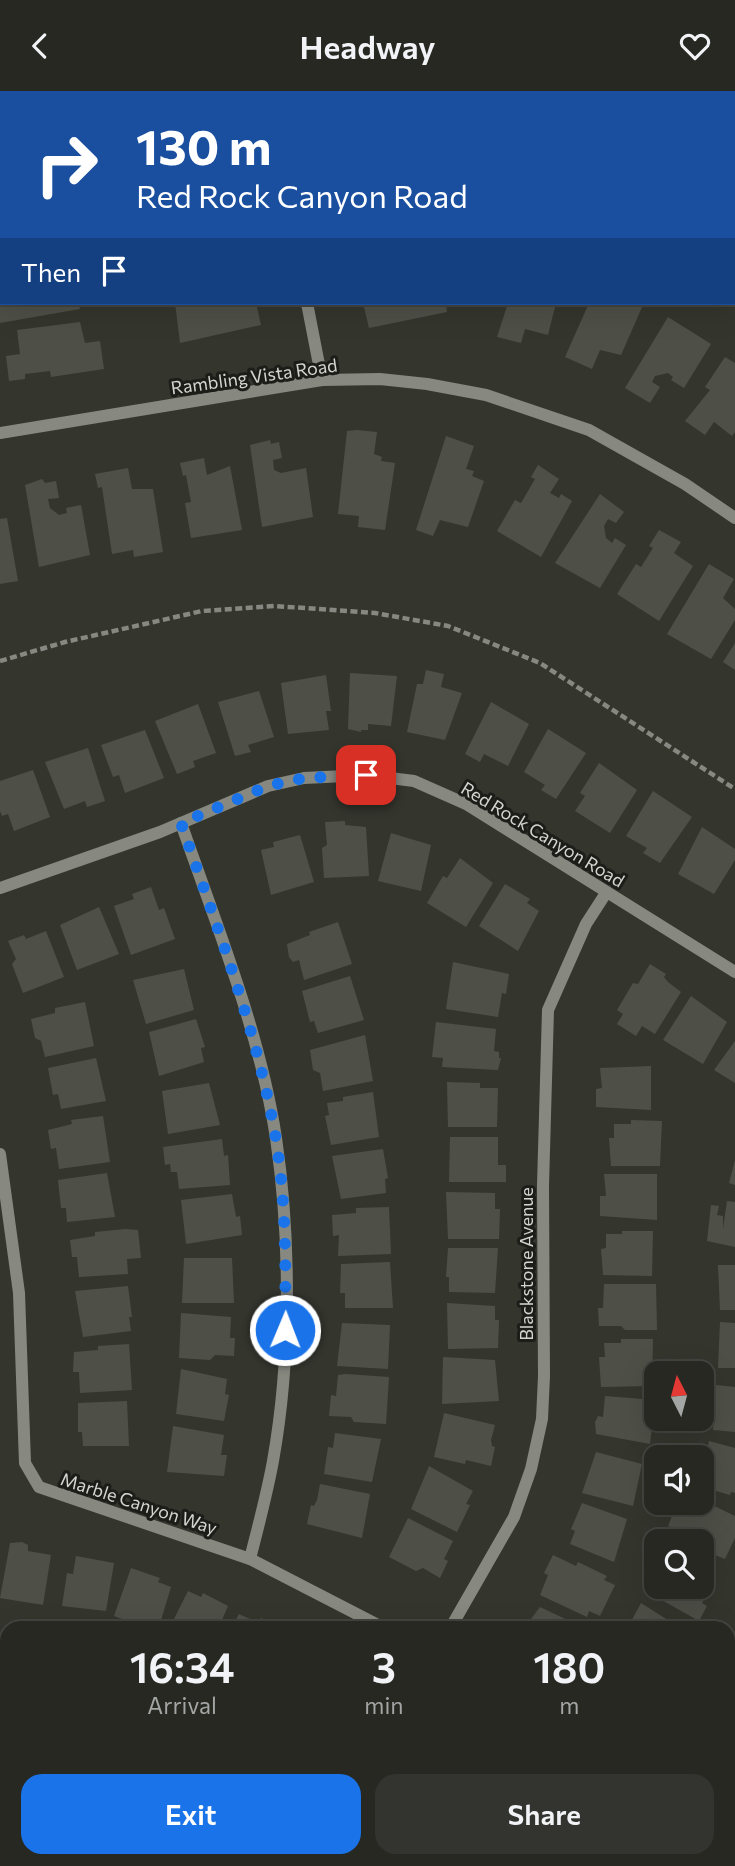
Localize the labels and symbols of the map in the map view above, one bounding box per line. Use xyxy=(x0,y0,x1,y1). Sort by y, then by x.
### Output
street label: Rambling Vista Road xyxy=(169,353,339,399)
pin xyxy=(336,745,396,805)
street label: Red Rock Canyon Road xyxy=(457,777,629,891)
street label: Blackstone Avenue xyxy=(515,1187,537,1341)
position arrow xyxy=(248,1293,322,1367)
north arrow xyxy=(644,1361,714,1431)
street label: Marble Canyon Way xyxy=(58,1467,220,1539)

